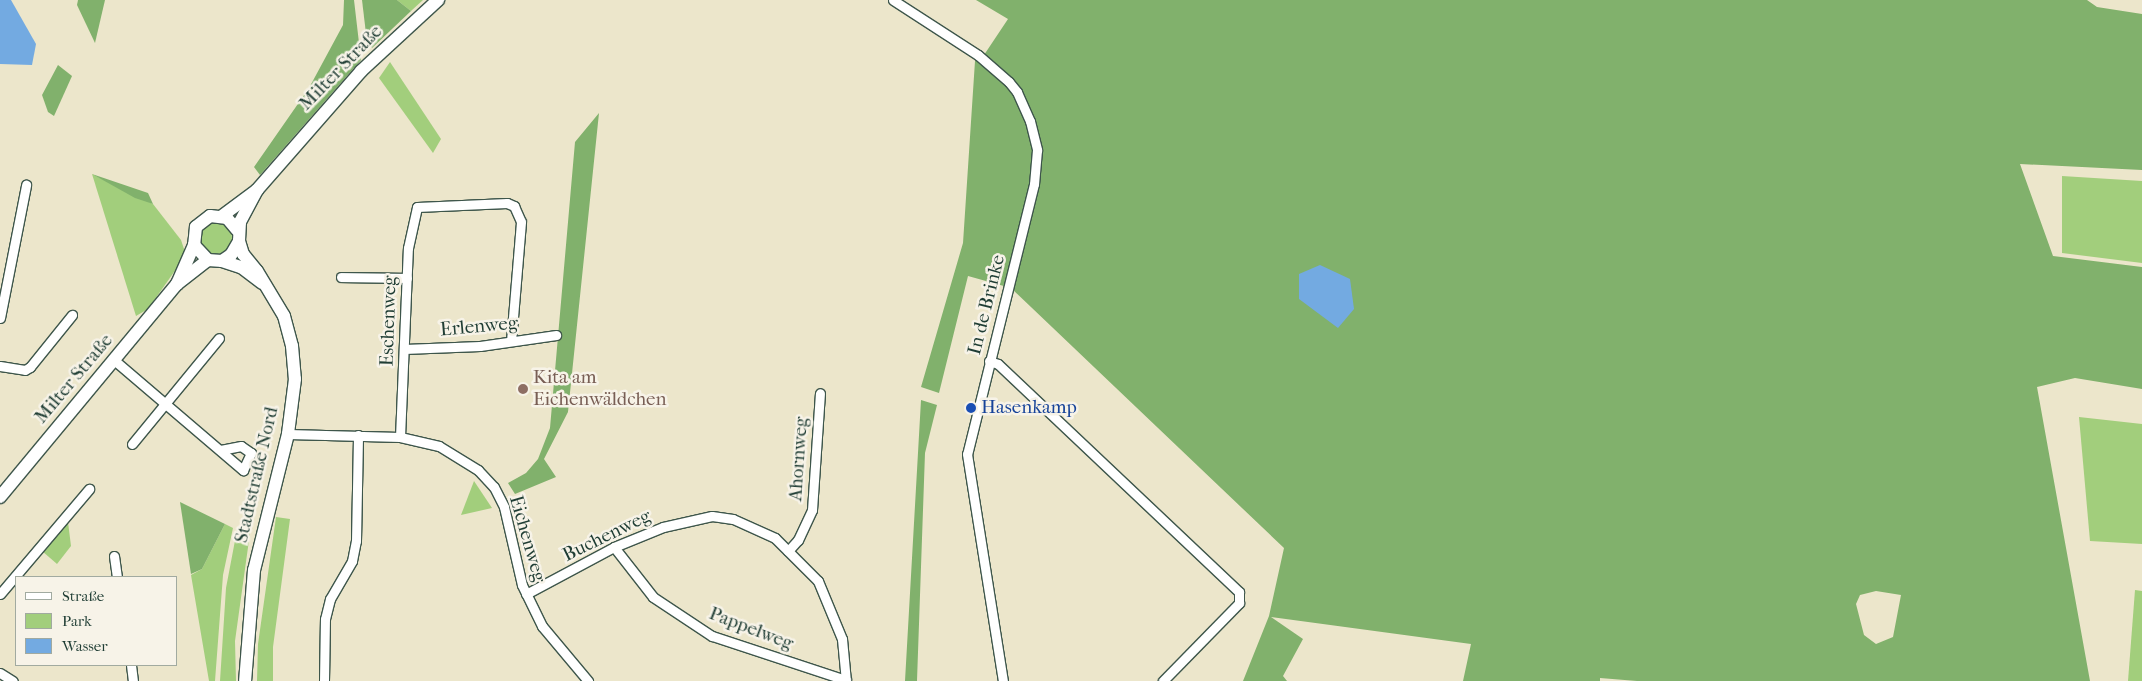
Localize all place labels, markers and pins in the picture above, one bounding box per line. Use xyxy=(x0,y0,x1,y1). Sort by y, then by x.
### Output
place label: Kita am Eichenwäldchen xyxy=(533,367,667,411)
marker: Kita am Eichenwäldchen xyxy=(517,383,529,395)
place label: Hasenkamp xyxy=(981,397,1077,419)
marker: Hasenkamp xyxy=(965,402,977,414)

